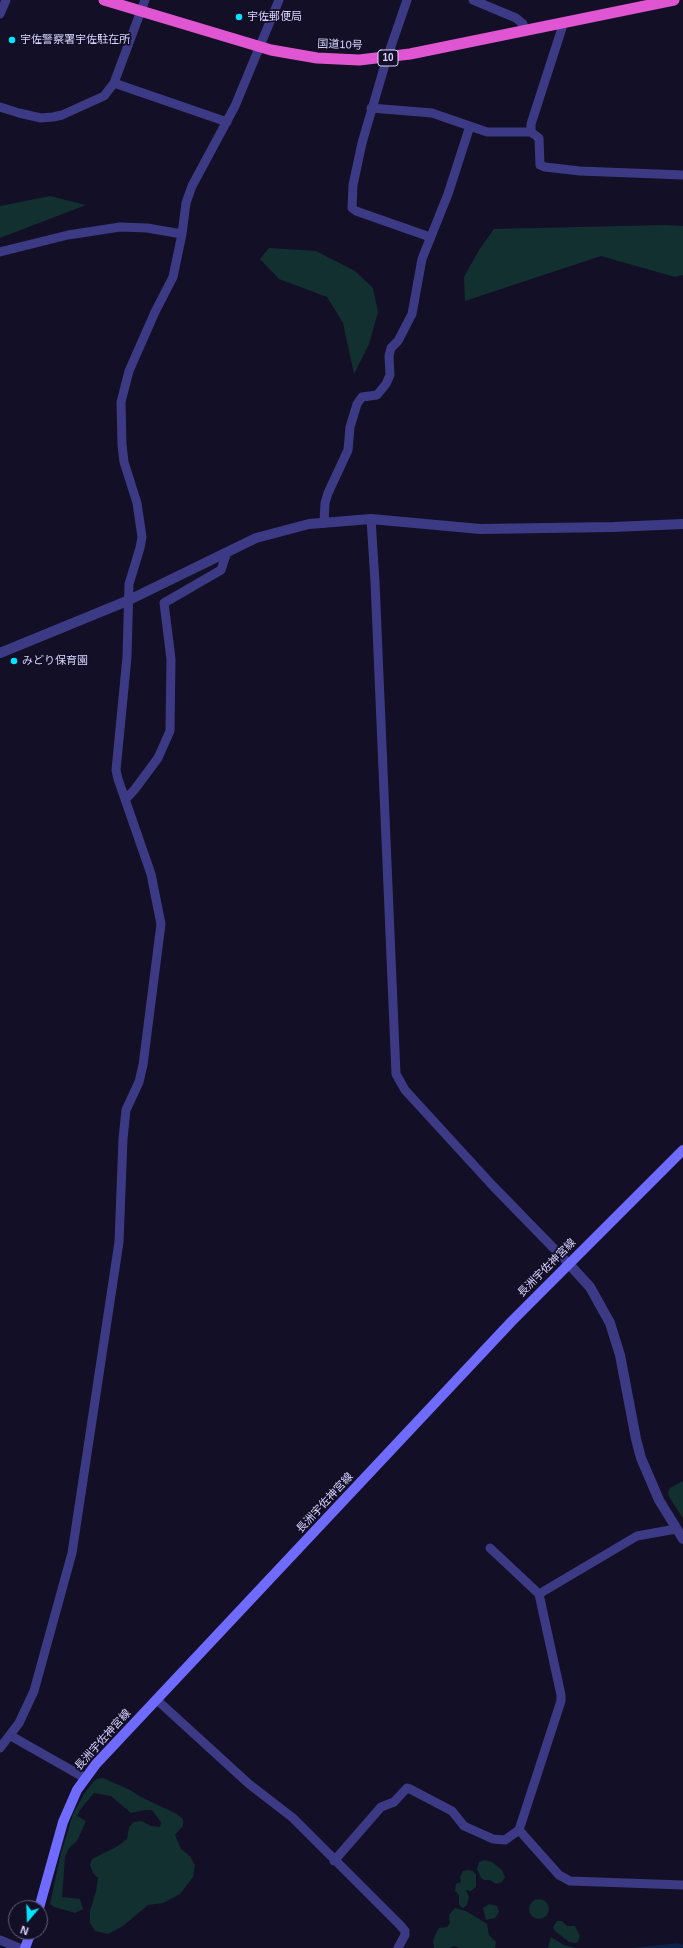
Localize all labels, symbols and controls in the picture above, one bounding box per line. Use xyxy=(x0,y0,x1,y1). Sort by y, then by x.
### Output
place label: 宇佐郵便局 xyxy=(247,10,302,24)
marker: 宇佐郵便局 xyxy=(234,12,244,22)
place label: 宇佐警察署宇佐駐在所 xyxy=(20,33,130,47)
marker: 宇佐警察署宇佐駐在所 xyxy=(7,35,17,45)
street label: 国道10号 xyxy=(317,38,363,52)
road number: 10 xyxy=(378,50,398,66)
place label: みどり保育園 xyxy=(22,654,88,668)
marker: みどり保育園 xyxy=(9,656,19,666)
street label: 長洲宇佐神宮線 xyxy=(515,1236,579,1300)
street label: 長洲宇佐神宮線 xyxy=(294,1470,356,1536)
street label: 長洲宇佐神宮線 xyxy=(72,1707,134,1773)
north arrow xyxy=(8,1900,48,1940)
text: N xyxy=(19,1923,30,1937)

